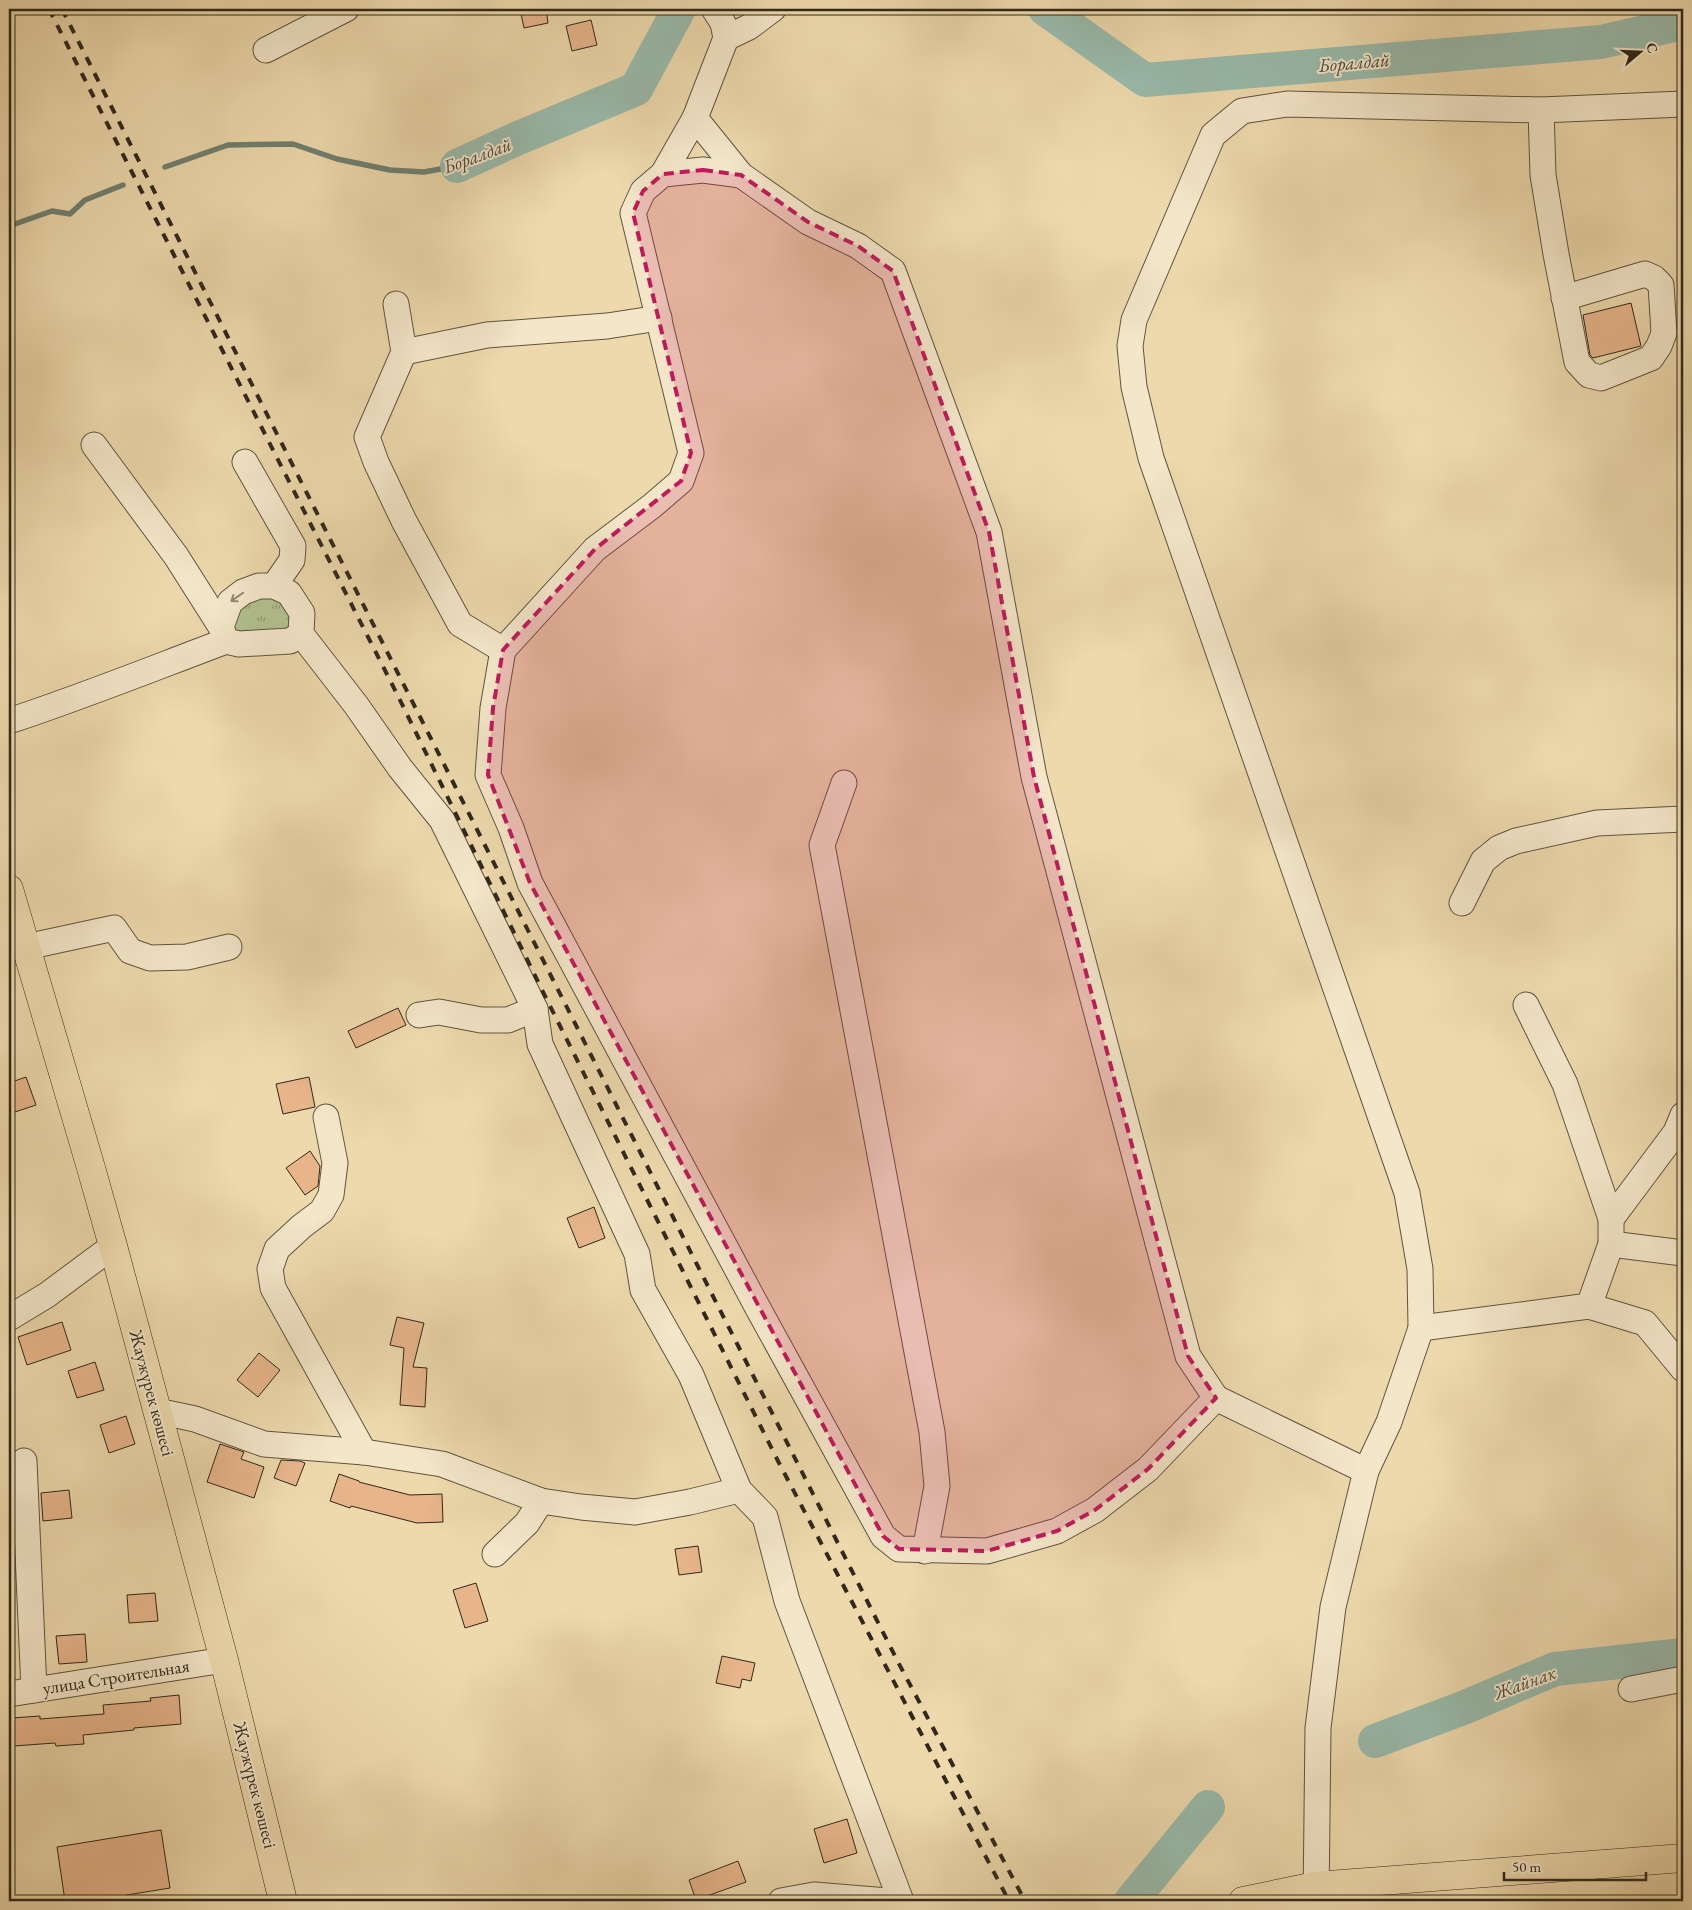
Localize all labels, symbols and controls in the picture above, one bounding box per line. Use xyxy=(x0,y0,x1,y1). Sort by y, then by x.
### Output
north arrow xyxy=(1614,28,1664,78)
text: С xyxy=(1642,40,1662,55)
water label: Боралдай xyxy=(1316,47,1391,78)
water label: Боралдай xyxy=(438,131,515,180)
one-way arrow xyxy=(230,592,244,602)
street label: Жаужүрек көшесі xyxy=(124,1326,181,1459)
street label: улица Строительная xyxy=(41,1654,191,1699)
water label: Жайнак xyxy=(1489,1659,1560,1706)
street label: Жаужүрек көшесі xyxy=(228,1718,282,1851)
scale bar xyxy=(1504,1850,1647,1882)
text: 50 m xyxy=(1512,1857,1541,1876)

